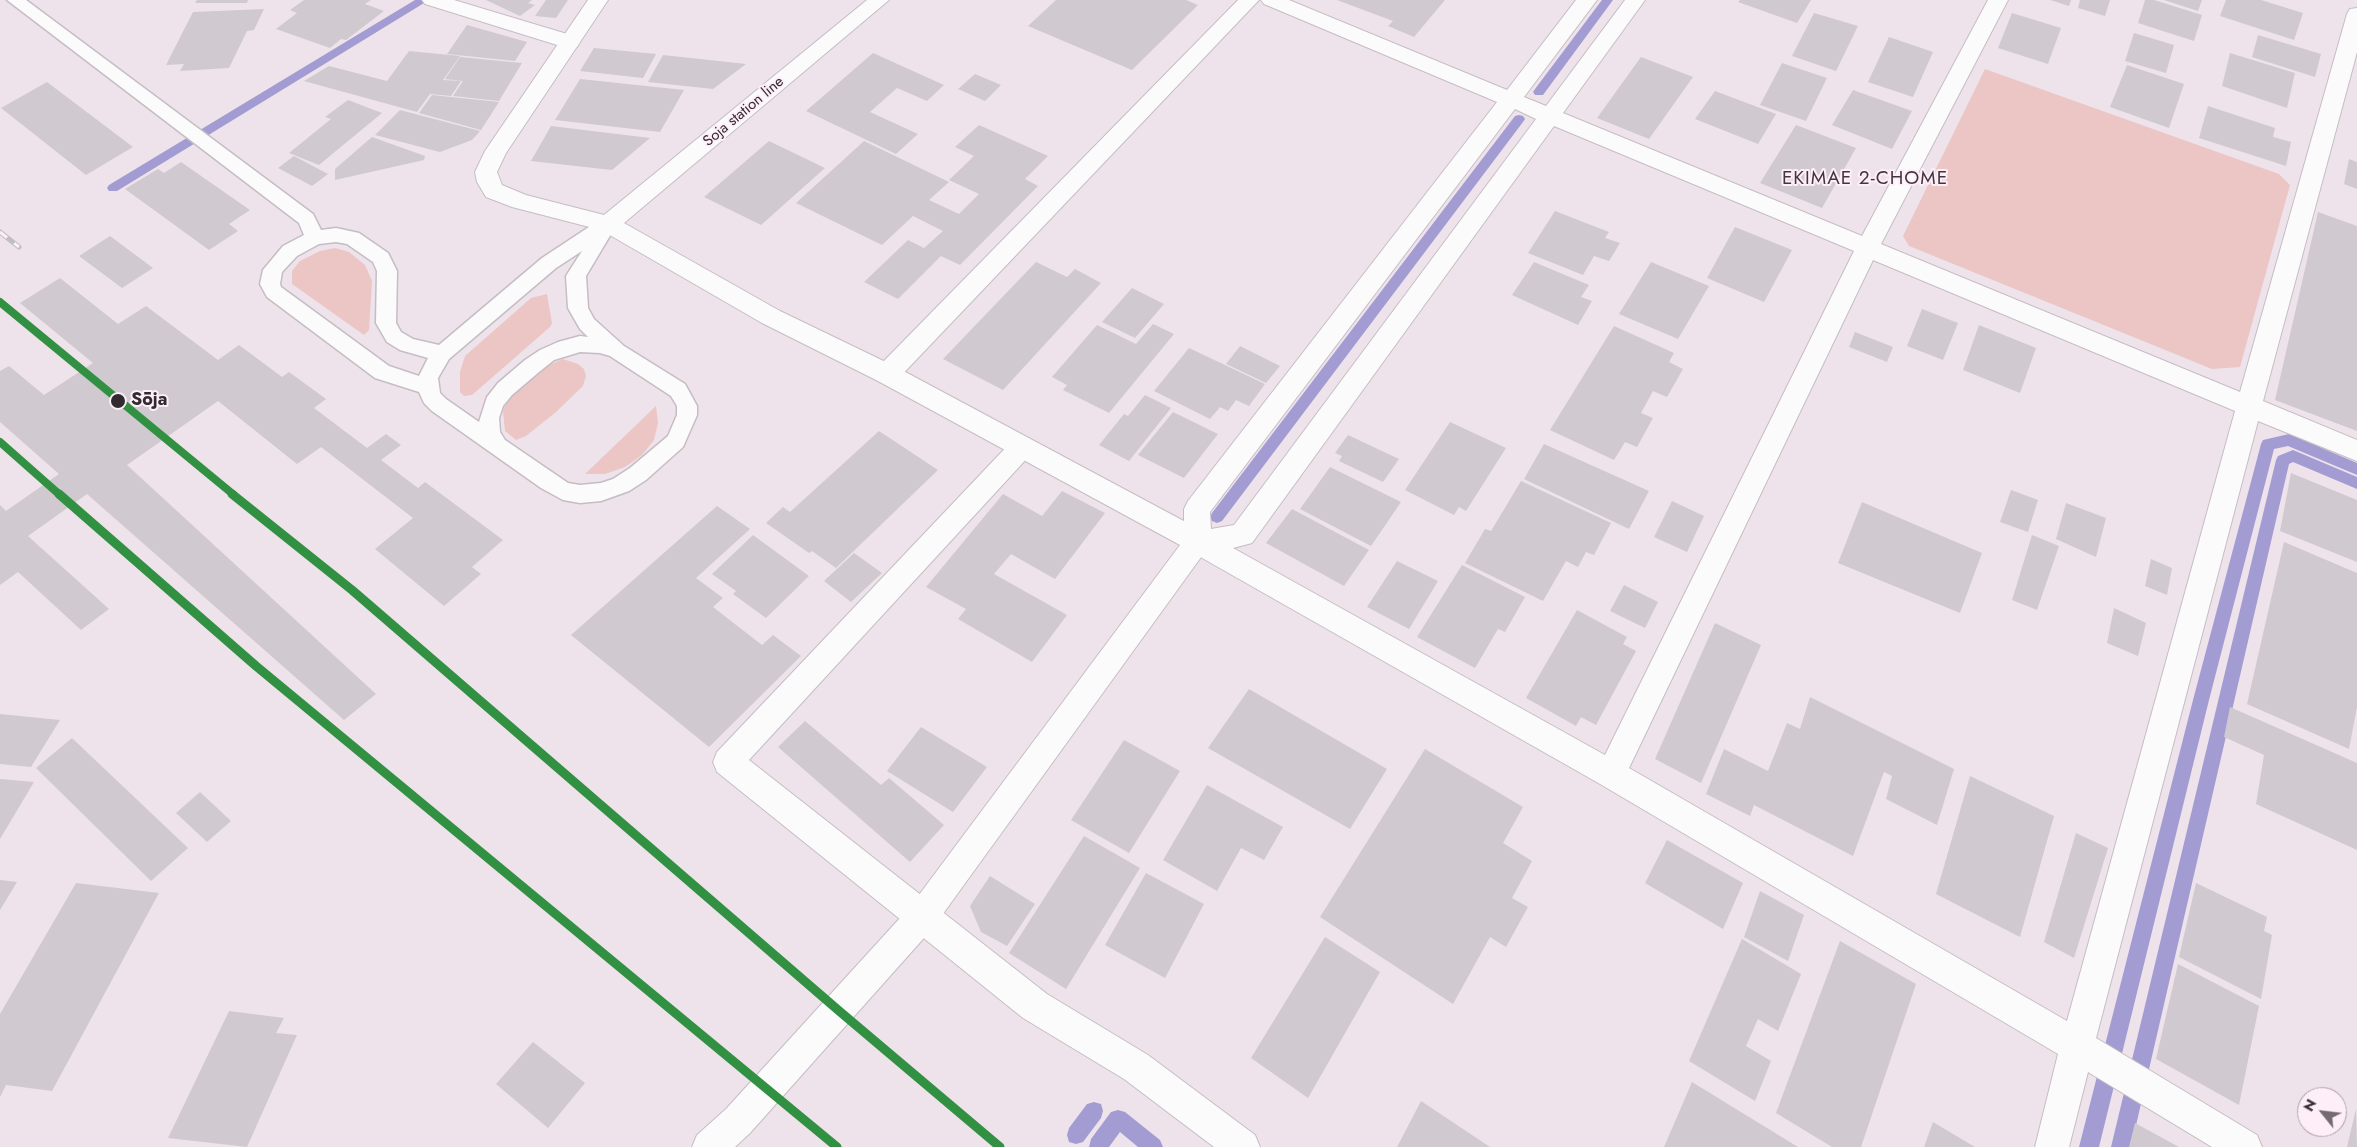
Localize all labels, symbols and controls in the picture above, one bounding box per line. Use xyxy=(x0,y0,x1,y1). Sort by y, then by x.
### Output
street label: Soja station line xyxy=(700,73,788,151)
district label: EKIMAE 2-CHOME xyxy=(1780,168,1950,190)
place label: Sōja xyxy=(131,390,167,412)
marker: Sōja xyxy=(109,392,127,410)
north arrow xyxy=(2297,1087,2347,1137)
text: N xyxy=(2298,1095,2321,1115)

